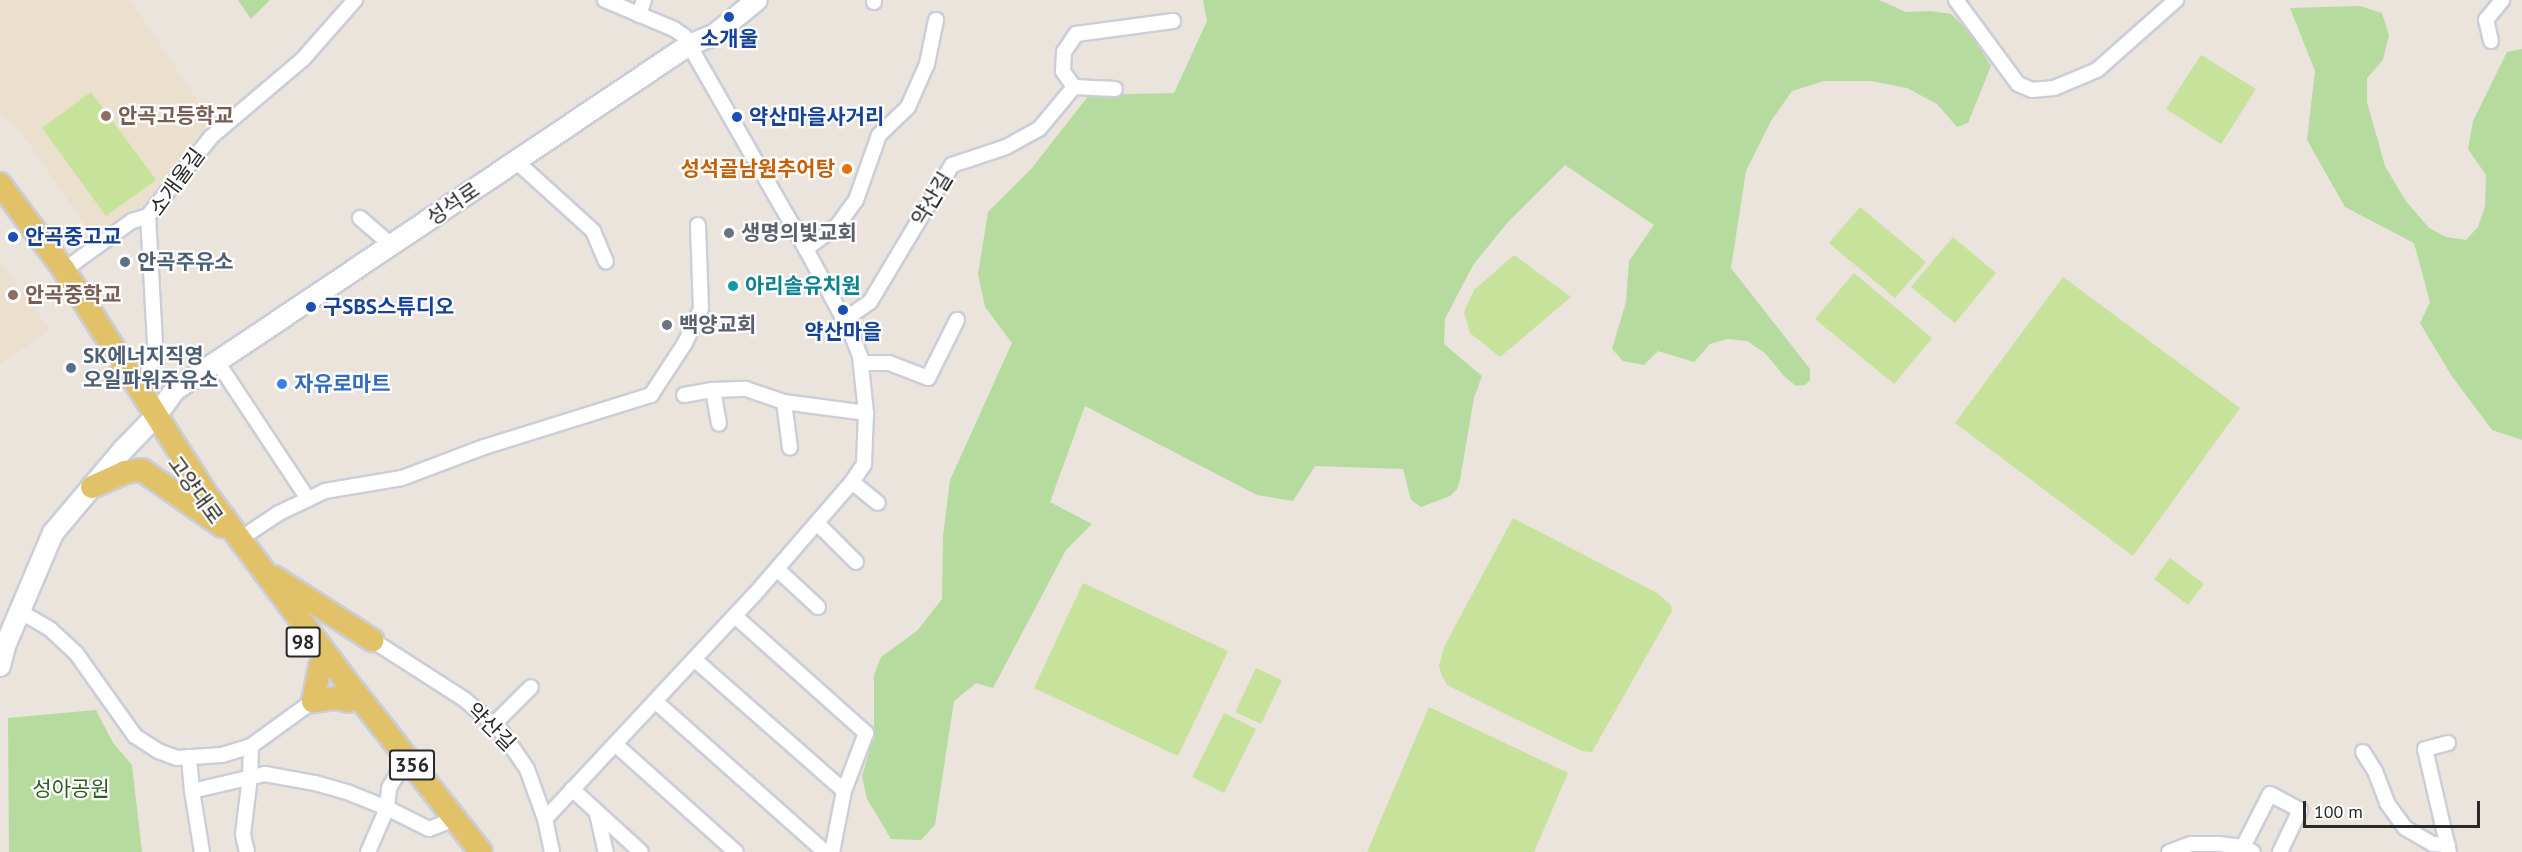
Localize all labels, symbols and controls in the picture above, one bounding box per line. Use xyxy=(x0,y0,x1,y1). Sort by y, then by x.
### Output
marker: 소개울 xyxy=(722,10,736,24)
place label: 소개울 xyxy=(700,26,758,52)
place label: 안곡고등학교 xyxy=(118,103,234,129)
place label: 약산마을사거리 xyxy=(749,104,884,130)
marker: 안곡고등학교 xyxy=(99,109,113,123)
marker: 약산마을사거리 xyxy=(730,110,744,124)
street label: 소개울길 xyxy=(144,143,210,221)
place label: 성석골남원추어탕 xyxy=(680,156,835,182)
marker: 성석골남원추어탕 xyxy=(840,162,854,176)
street label: 약산길 xyxy=(906,168,958,230)
street label: 성석로 xyxy=(422,177,484,231)
place label: 생명의빛교회 xyxy=(741,220,857,246)
place label: 안곡중고교 xyxy=(25,224,122,250)
marker: 생명의빛교회 xyxy=(722,226,736,240)
marker: 안곡중고교 xyxy=(6,230,20,244)
place label: 안곡주유소 xyxy=(137,249,234,275)
marker: 안곡주유소 xyxy=(118,255,132,269)
place label: 아리솔유치원 xyxy=(745,273,861,299)
marker: 아리솔유치원 xyxy=(726,279,740,293)
place label: 안곡중학교 xyxy=(25,282,122,308)
marker: 안곡중학교 xyxy=(6,288,20,302)
place label: 구SBS스튜디오 xyxy=(323,294,454,320)
marker: 구SBS스튜디오 xyxy=(304,300,318,314)
marker: 약산마을 xyxy=(836,303,850,317)
place label: 백양교회 xyxy=(679,312,756,338)
marker: 백양교회 xyxy=(660,318,674,332)
place label: 약산마을 xyxy=(804,319,882,345)
place label: SK에너지직영 오일파워주유소 xyxy=(83,343,218,393)
marker: SK에너지직영 오일파워주유소 xyxy=(64,361,78,375)
place label: 자유로마트 xyxy=(294,371,391,397)
marker: 자유로마트 xyxy=(275,377,289,391)
street label: 고양대로 xyxy=(162,451,228,529)
road number: 98 xyxy=(285,625,321,659)
street label: 약산길 xyxy=(462,698,520,756)
road number: 356 xyxy=(388,748,436,782)
park label: 성아공원 xyxy=(32,776,110,802)
scale bar xyxy=(2306,789,2483,827)
text: 100 m xyxy=(2314,800,2363,823)

